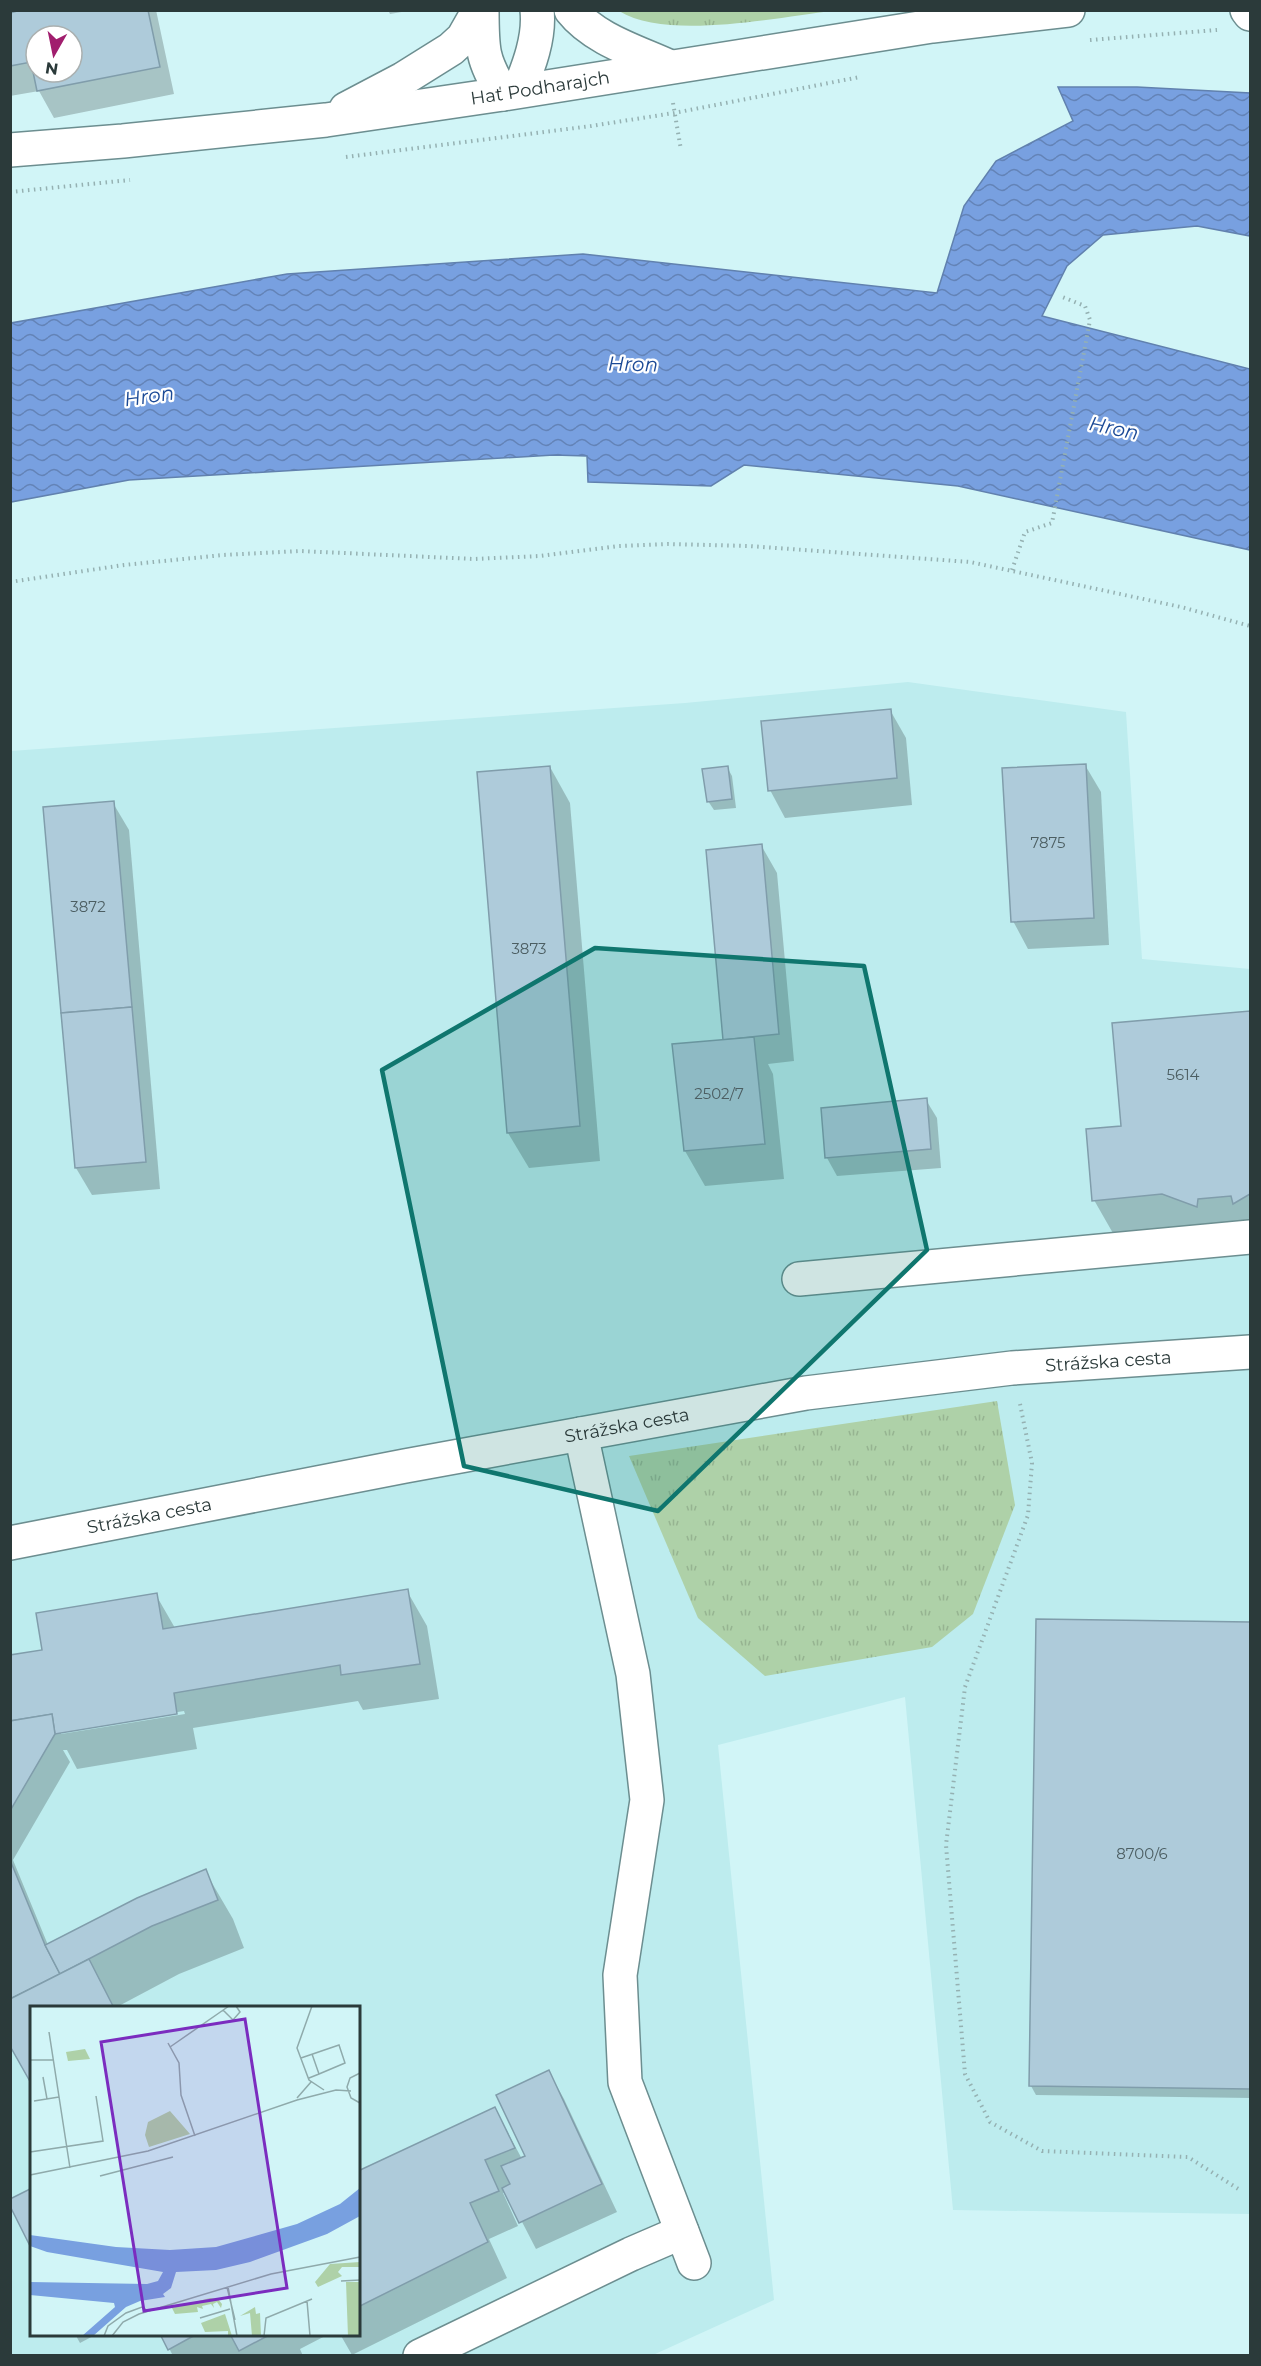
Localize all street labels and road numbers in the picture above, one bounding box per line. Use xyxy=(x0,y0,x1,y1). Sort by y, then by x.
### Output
street label: Hať Podharajch xyxy=(469,66,611,110)
street label: Strážska cesta xyxy=(1044,1346,1172,1377)
street label: Strážska cesta xyxy=(563,1403,691,1448)
street label: Strážska cesta xyxy=(85,1493,214,1539)

